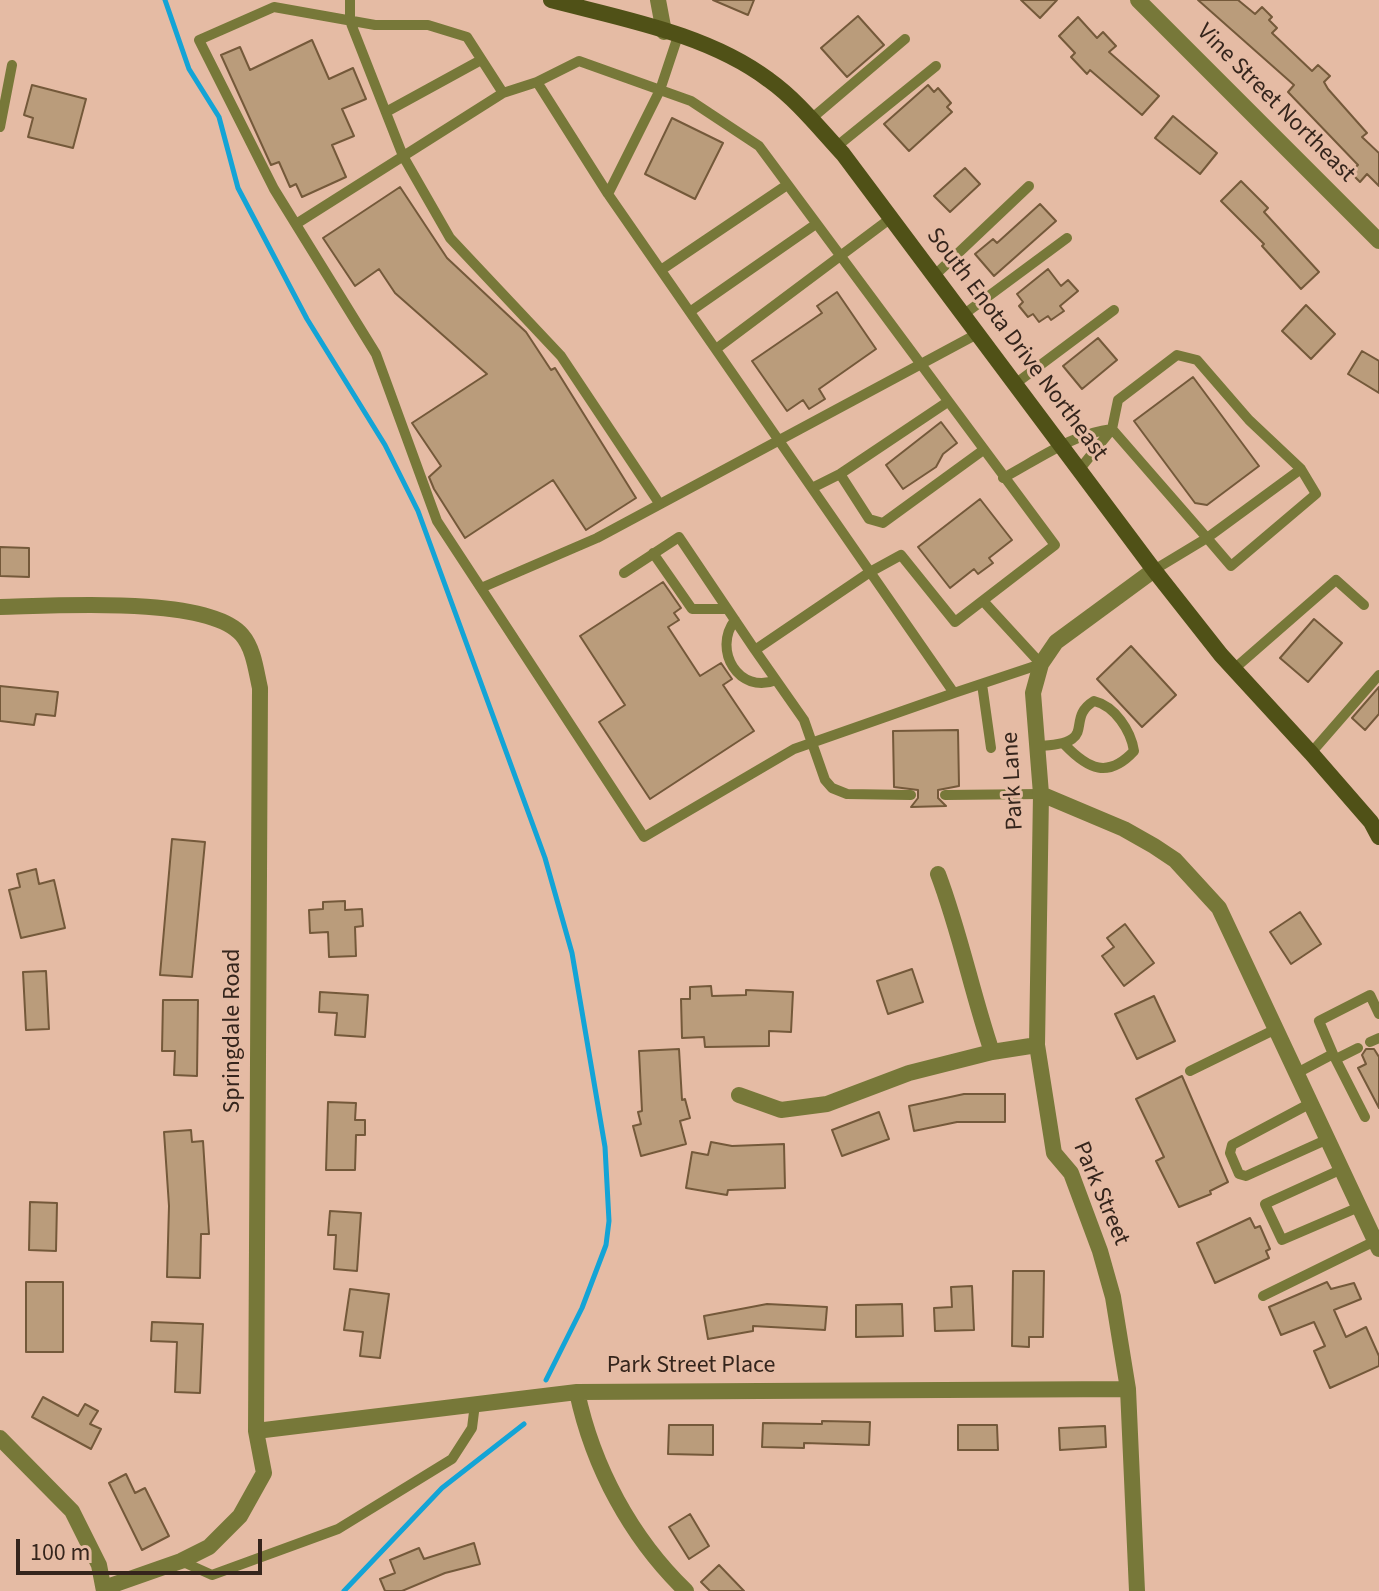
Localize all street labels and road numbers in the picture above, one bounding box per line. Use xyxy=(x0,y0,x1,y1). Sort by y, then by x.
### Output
street label: Vine Street Northeast xyxy=(1190,19,1360,189)
street label: South Enota Drive Northeast xyxy=(919,223,1113,467)
street label: Park Lane xyxy=(997,731,1031,831)
street label: Springdale Road xyxy=(220,948,248,1114)
street label: Park Street xyxy=(1065,1138,1135,1250)
street label: Park Street Place xyxy=(607,1353,775,1381)

